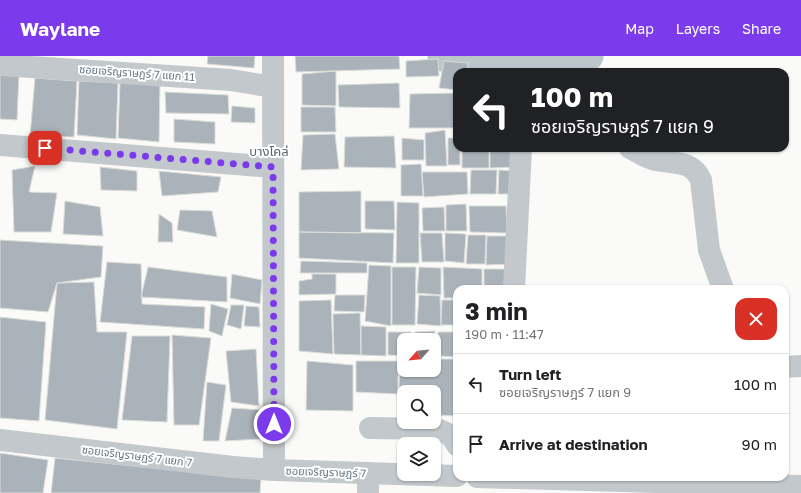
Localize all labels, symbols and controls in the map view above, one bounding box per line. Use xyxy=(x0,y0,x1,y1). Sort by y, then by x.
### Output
text: Waylane xyxy=(20,17,100,40)
text: Map xyxy=(625,20,654,37)
text: Layers xyxy=(676,20,720,37)
text: Share xyxy=(742,20,781,37)
street label: ซอยเจริญราษฎร์ 7 แยก 11 xyxy=(79,62,195,83)
text: 100 m xyxy=(531,80,613,113)
icon: left xyxy=(465,84,517,136)
text: ซอยเจริญราษฎร์ 7 แยก 9 xyxy=(531,115,714,137)
pin xyxy=(28,131,62,165)
icon: arrive xyxy=(34,137,56,159)
district label: บางโคล่ xyxy=(249,143,289,159)
text: 3 min xyxy=(465,296,528,325)
button: close xyxy=(735,298,777,340)
text: 190 m · 11:47 xyxy=(465,326,544,342)
north arrow xyxy=(397,333,441,377)
map controls xyxy=(397,333,441,481)
text: Turn left xyxy=(499,365,561,383)
icon: left xyxy=(465,373,487,395)
text: 100 m xyxy=(734,375,777,393)
text: ซอยเจริญราษฎร์ 7 แยก 9 xyxy=(499,384,631,400)
button: search xyxy=(397,385,441,429)
position arrow xyxy=(253,403,295,445)
icon: arrive xyxy=(465,433,487,455)
text: Arrive at destination xyxy=(499,435,648,453)
text: 90 m xyxy=(742,435,777,453)
button: layers xyxy=(397,437,441,481)
street label: ซอยเจริญราษฎร์ 7 แยก 7 xyxy=(81,442,193,469)
street label: ซอยเจริญราษฎร์ 7 xyxy=(286,464,367,479)

